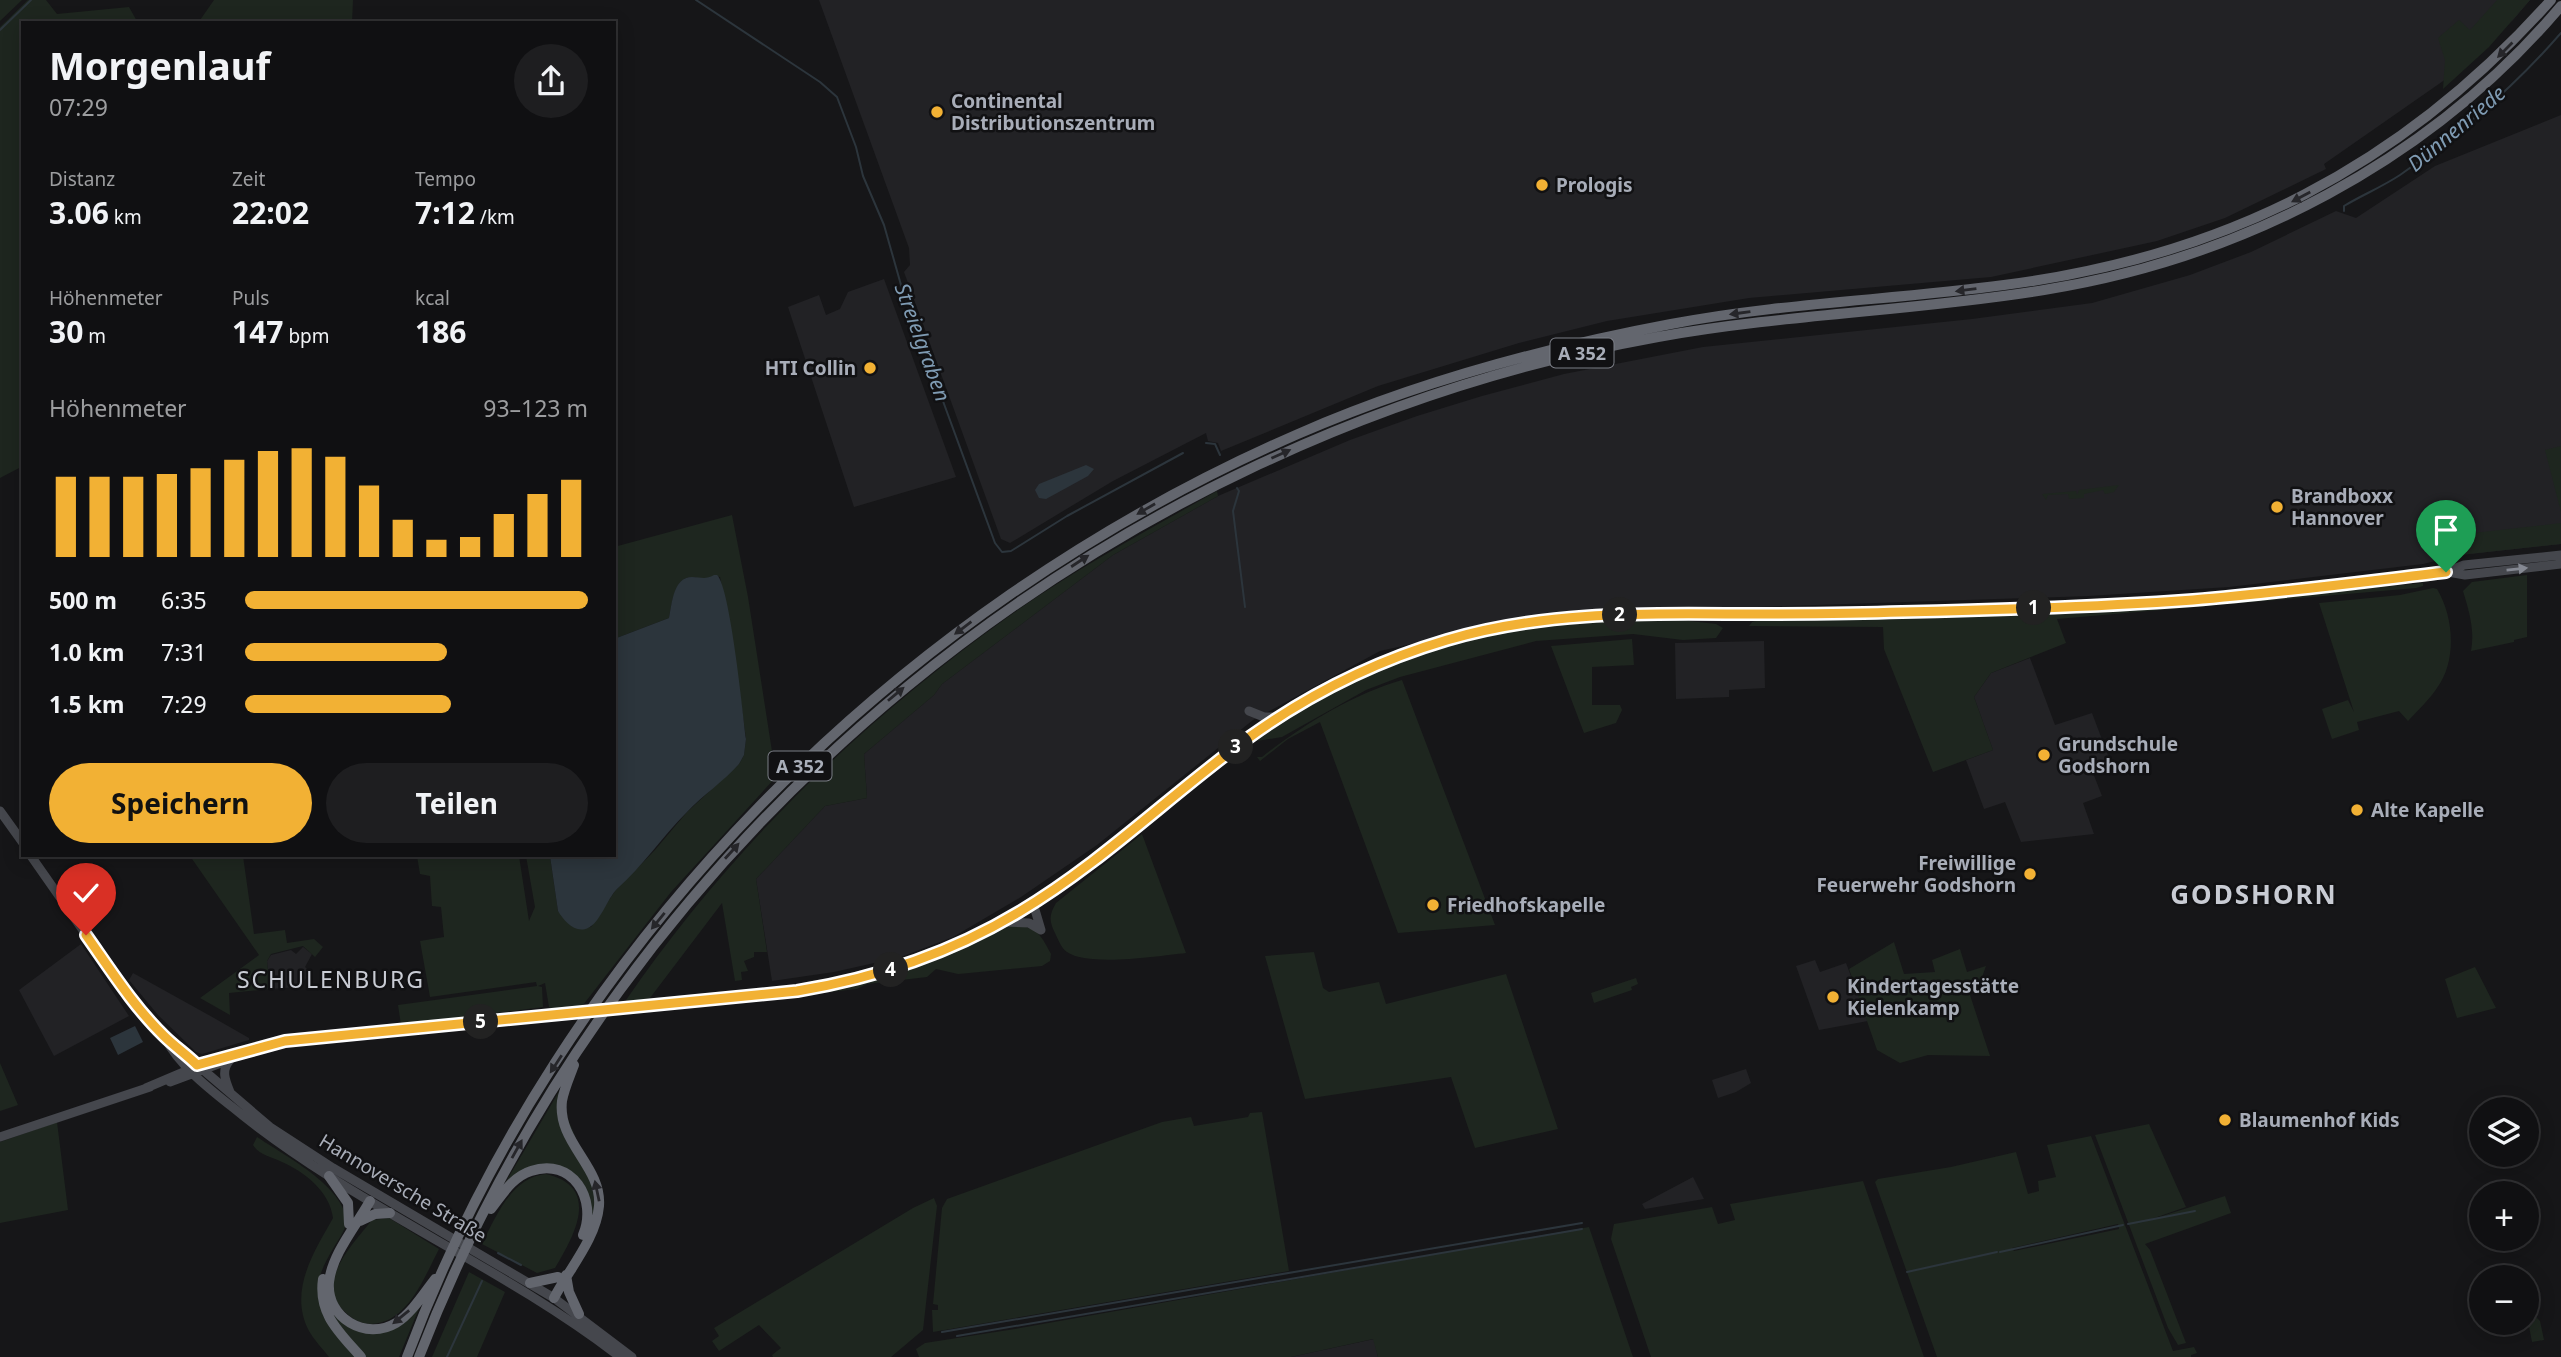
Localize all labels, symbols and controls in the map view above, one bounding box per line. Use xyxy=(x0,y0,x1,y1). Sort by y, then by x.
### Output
text: Morgenlauf xyxy=(49,39,270,91)
one-way arrow xyxy=(2496,41,2513,58)
button: share xyxy=(514,44,588,118)
water label: Dünnenriede xyxy=(2401,79,2511,177)
place label: Continental Distributionszentrum xyxy=(951,88,1155,136)
text: 07:29 xyxy=(49,91,108,123)
marker: Continental Distributionszentrum xyxy=(929,104,945,120)
text: Distanz xyxy=(49,166,115,192)
text: Zeit xyxy=(232,166,265,192)
text: Tempo xyxy=(415,166,476,192)
place label: Prologis xyxy=(1556,172,1633,198)
marker: Prologis xyxy=(1534,177,1550,193)
one-way arrow xyxy=(2291,191,2311,202)
text: 3.06 xyxy=(49,192,109,233)
text: 22:02 xyxy=(232,192,309,233)
text: 7:12 xyxy=(415,192,475,233)
text: km xyxy=(109,204,142,230)
text: /km xyxy=(475,204,515,230)
water label: Streielgraben xyxy=(889,279,957,405)
one-way arrow xyxy=(1955,284,1977,295)
text: Höhenmeter xyxy=(49,285,163,311)
text: Puls xyxy=(232,285,269,311)
text: kcal xyxy=(415,285,450,311)
one-way arrow xyxy=(1729,308,1751,319)
text: 30 xyxy=(49,311,83,352)
text: 147 xyxy=(232,311,283,352)
text: 186 xyxy=(415,311,466,352)
text: m xyxy=(83,323,106,349)
text: bpm xyxy=(283,323,330,349)
road number: A 352 xyxy=(1550,338,1614,368)
place label: HTI Collin xyxy=(765,355,856,381)
marker: HTI Collin xyxy=(862,360,878,376)
text: Höhenmeter xyxy=(49,392,187,424)
text: 93–123 m xyxy=(483,392,588,424)
one-way arrow xyxy=(1270,448,1291,459)
place label: Brandboxx Hannover xyxy=(2291,483,2393,531)
marker: Brandboxx Hannover xyxy=(2269,499,2285,515)
pin xyxy=(2416,500,2476,572)
one-way arrow xyxy=(1136,503,1156,515)
icon: arrive xyxy=(2427,511,2465,549)
one-way arrow xyxy=(1070,554,1090,567)
one-way arrow xyxy=(2507,564,2529,575)
text: 500 m xyxy=(49,584,117,616)
text: 6:35 xyxy=(161,584,207,616)
pin: 1 xyxy=(2016,590,2052,626)
text: 1 xyxy=(2028,594,2039,620)
pin: 2 xyxy=(1602,598,1638,632)
text: 2 xyxy=(1614,601,1625,627)
one-way arrow xyxy=(954,620,972,635)
text: 1.0 km xyxy=(49,636,124,668)
text: 7:31 xyxy=(161,636,207,668)
one-way arrow xyxy=(887,686,905,702)
text: 1.5 km xyxy=(49,688,124,720)
text: 7:29 xyxy=(161,688,207,720)
pin: 3 xyxy=(1218,730,1254,764)
place label: Grundschule Godshorn xyxy=(2058,731,2178,779)
text: 3 xyxy=(1230,733,1241,759)
marker: Grundschule Godshorn xyxy=(2036,747,2052,763)
road number: A 352 xyxy=(768,752,832,780)
button: Speichern xyxy=(49,763,312,843)
button: Teilen xyxy=(326,763,588,843)
place label: Alte Kapelle xyxy=(2371,797,2484,823)
marker: Alte Kapelle xyxy=(2349,802,2365,818)
one-way arrow xyxy=(724,842,740,860)
place label: Freiwillige Feuerwehr Godshorn xyxy=(1816,850,2016,898)
pin xyxy=(56,863,116,935)
marker: Freiwillige Feuerwehr Godshorn xyxy=(2022,866,2038,882)
icon: check xyxy=(67,874,105,912)
district label: GODSHORN xyxy=(2170,876,2338,912)
place label: Friedhofskapelle xyxy=(1447,892,1605,918)
marker: Friedhofskapelle xyxy=(1425,897,1441,913)
one-way arrow xyxy=(651,911,666,929)
pin: 4 xyxy=(874,953,908,988)
text: 4 xyxy=(885,956,896,982)
district label: SCHULENBURG xyxy=(237,963,425,995)
place label: Kindertagesstätte Kielenkamp xyxy=(1847,973,2019,1021)
marker: Kindertagesstätte Kielenkamp xyxy=(1825,989,1841,1005)
pin: 5 xyxy=(463,1004,498,1040)
text: 5 xyxy=(475,1008,486,1034)
one-way arrow xyxy=(549,1054,562,1074)
map controls xyxy=(2469,1097,2539,1335)
button: layers xyxy=(2469,1097,2539,1167)
place label: Blaumenhof Kids xyxy=(2239,1107,2400,1133)
marker: Blaumenhof Kids xyxy=(2217,1112,2233,1128)
street label: Hannoversche Straße xyxy=(314,1128,492,1248)
one-way arrow xyxy=(511,1139,523,1159)
one-way arrow xyxy=(591,1180,602,1202)
button: + xyxy=(2469,1181,2539,1251)
button: − xyxy=(2469,1265,2539,1335)
one-way arrow xyxy=(393,1309,410,1324)

